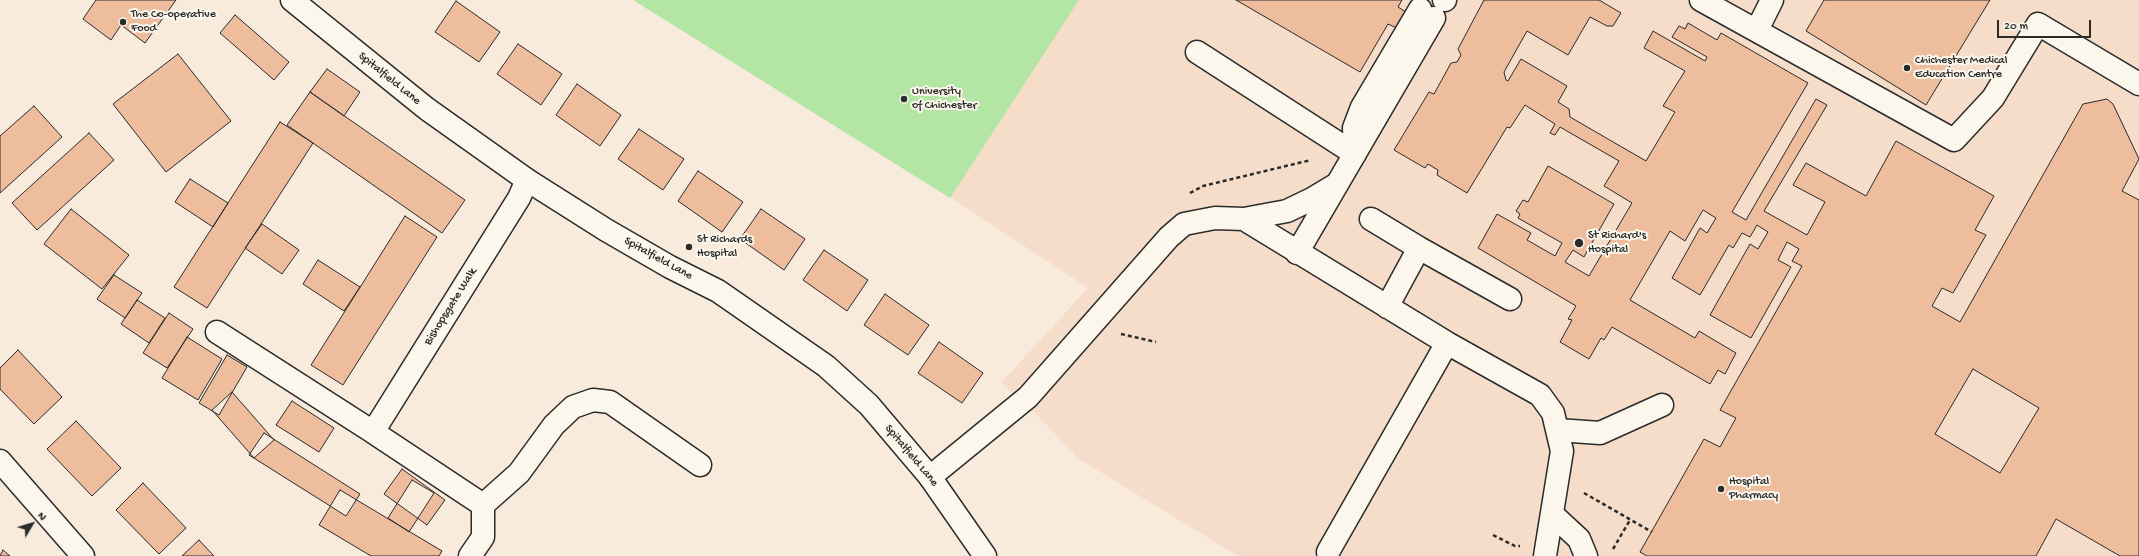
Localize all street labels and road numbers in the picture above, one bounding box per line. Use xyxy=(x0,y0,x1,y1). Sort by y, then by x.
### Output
street label: Spitalfield Lane xyxy=(355,49,423,109)
street label: Spitalfield Lane xyxy=(621,234,695,284)
street label: Bishopsgate Walk xyxy=(421,266,481,348)
street label: Spitalfield Lane xyxy=(881,422,941,490)

